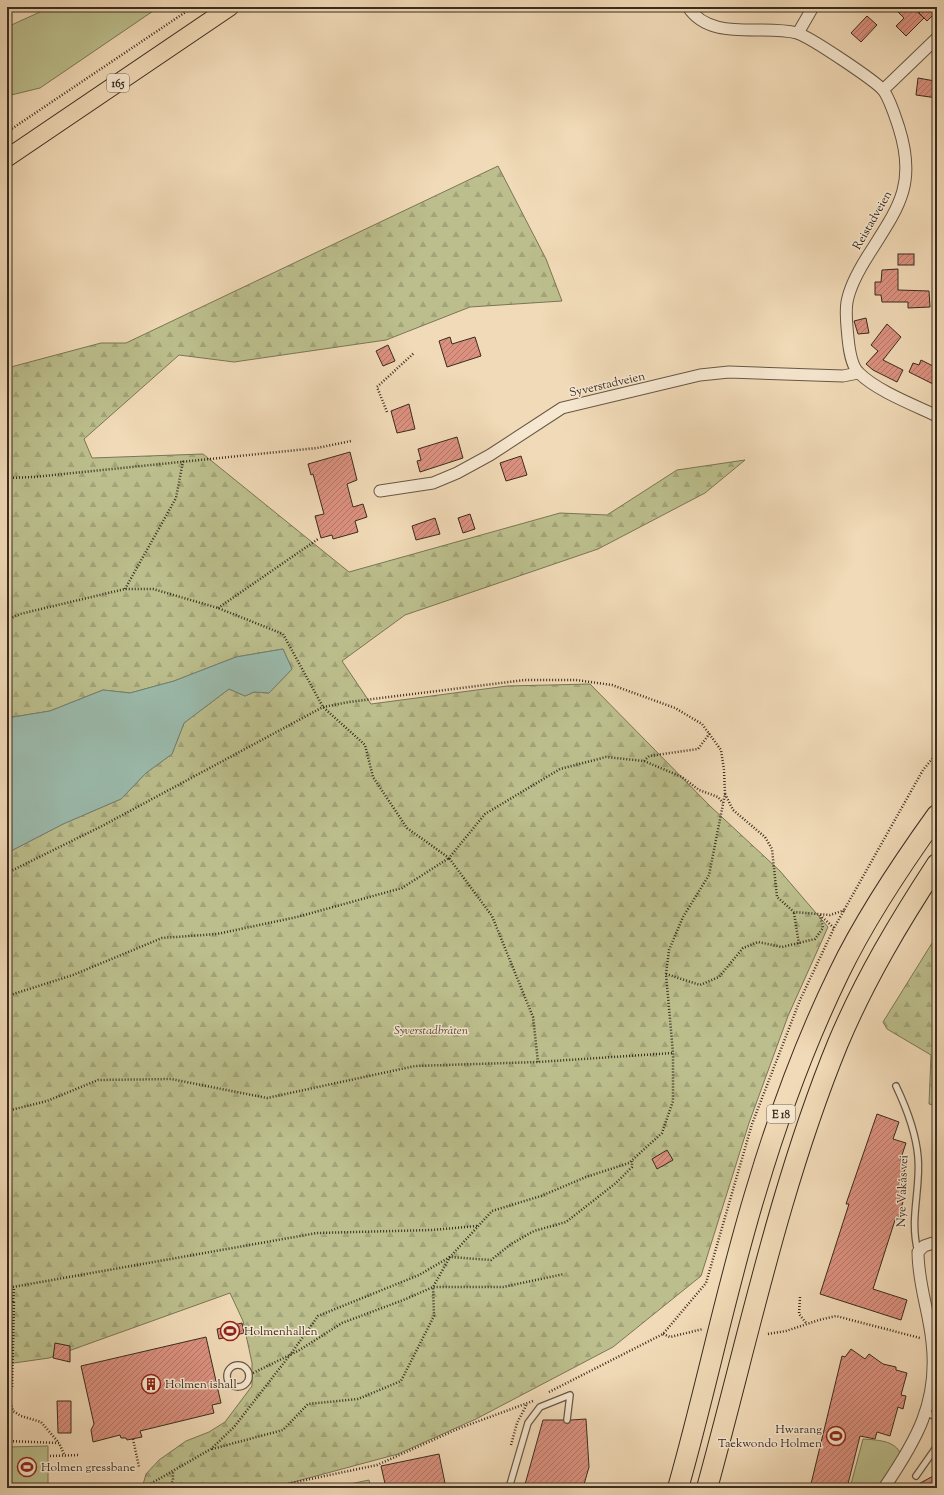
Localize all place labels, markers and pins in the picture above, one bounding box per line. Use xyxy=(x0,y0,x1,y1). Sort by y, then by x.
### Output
sports icon: Holmenhallen xyxy=(219,1320,241,1342)
place label: Holmenhallen xyxy=(244,1323,318,1341)
building icon: Holmen ishall xyxy=(140,1373,162,1395)
place label: Holmen ishall xyxy=(165,1376,237,1394)
place label: Hwarang Taekwondo Holmen xyxy=(718,1421,822,1453)
sports icon: Hwarang Taekwondo Holmen xyxy=(825,1425,847,1447)
sports icon: Holmen gressbane xyxy=(16,1456,38,1478)
place label: Holmen gressbane xyxy=(41,1459,136,1477)

